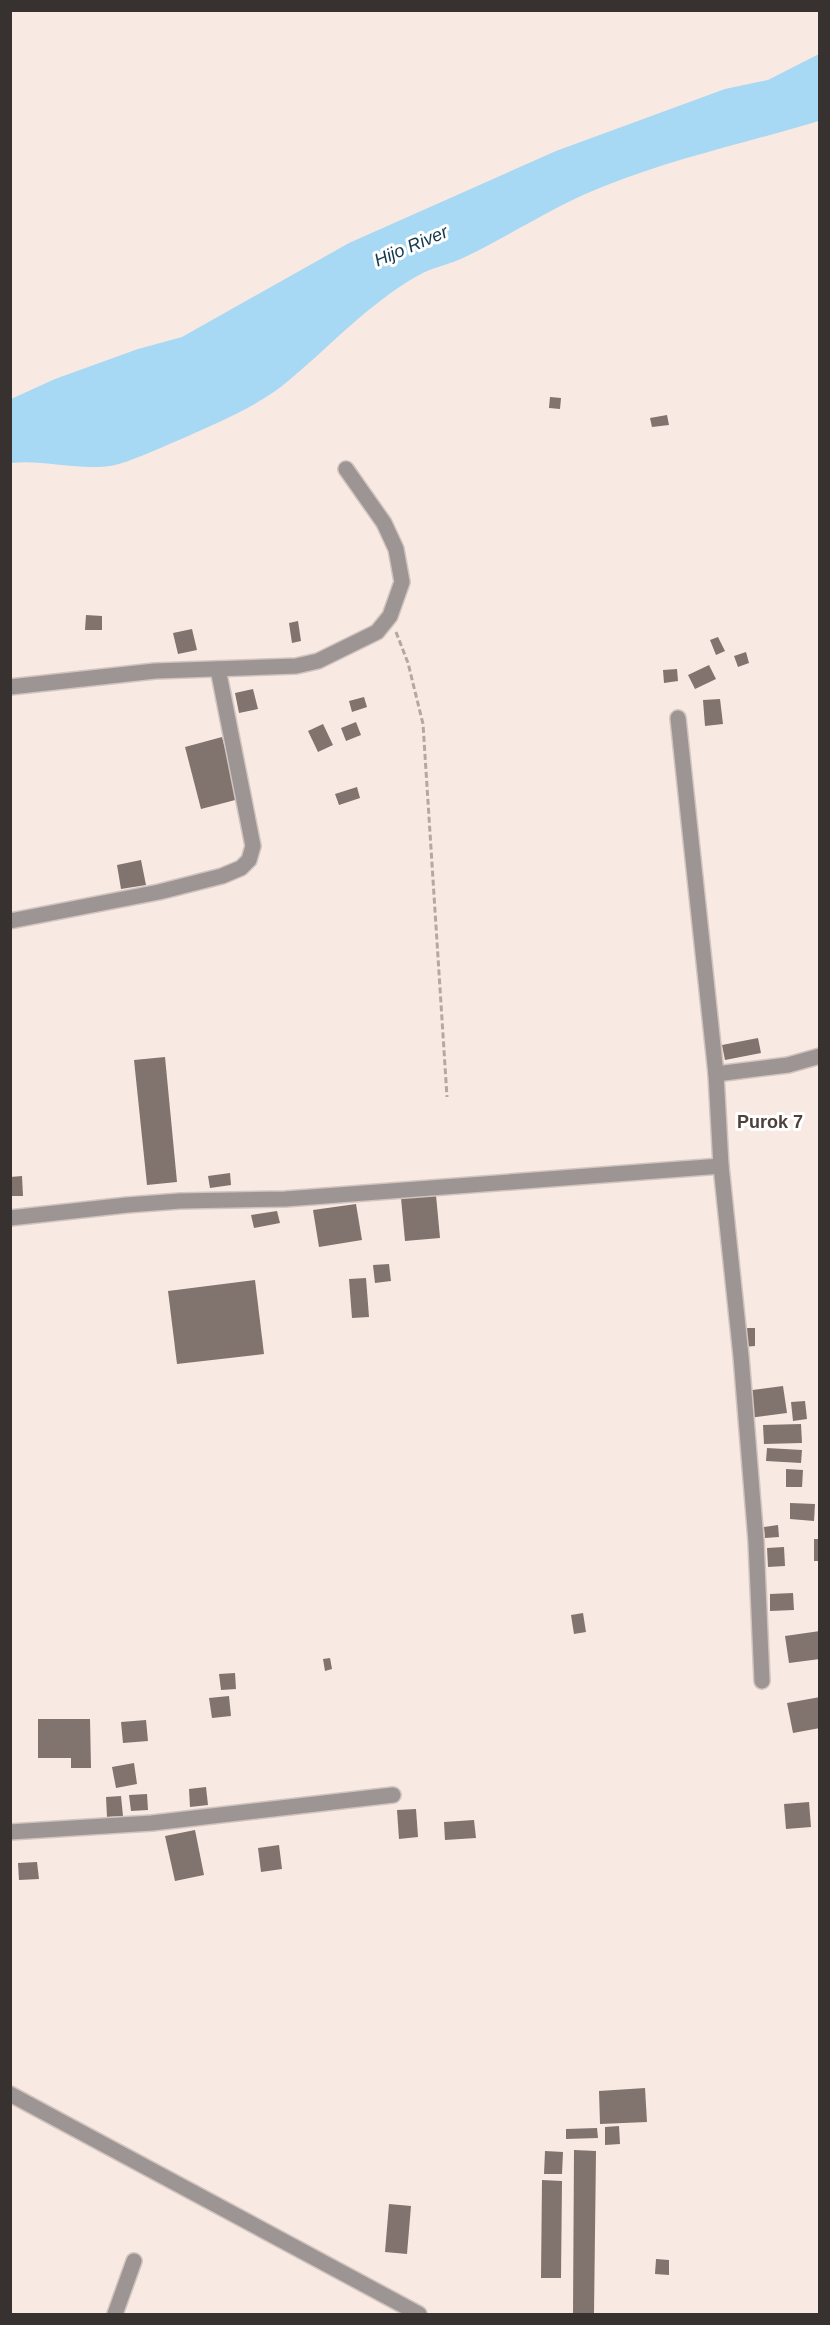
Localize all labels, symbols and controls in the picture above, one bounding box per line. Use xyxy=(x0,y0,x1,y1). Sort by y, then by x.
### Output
water label: Hijo River xyxy=(371,221,452,270)
district label: Purok 7 xyxy=(737,1112,803,1132)

